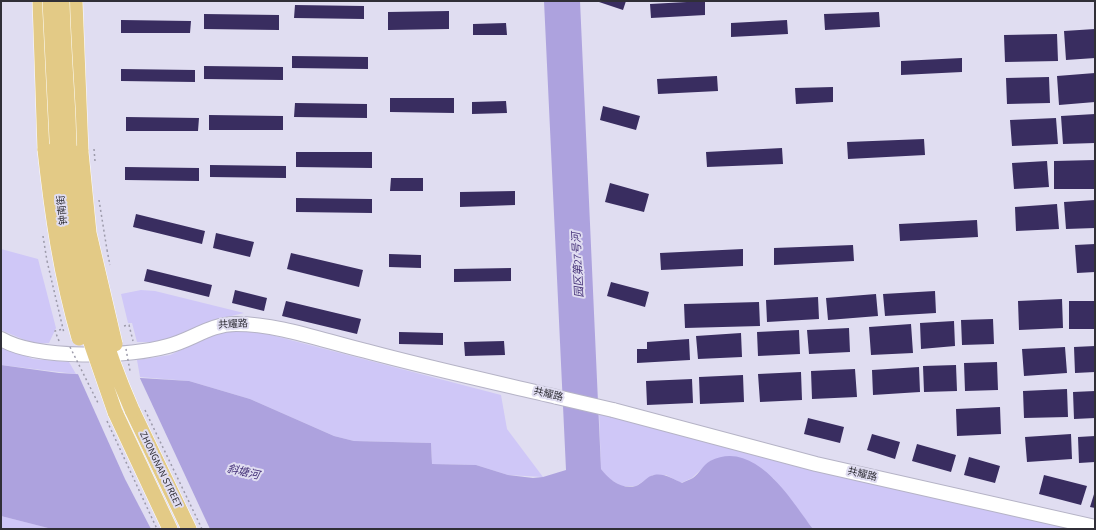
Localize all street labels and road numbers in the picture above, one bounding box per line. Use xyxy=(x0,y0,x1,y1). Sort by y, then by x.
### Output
street label: 钟南街 xyxy=(55,194,71,226)
street label: 共耀路 xyxy=(218,318,248,332)
street label: 共耀路 xyxy=(532,386,564,404)
street label: ZHONGNAN STREET xyxy=(136,430,184,510)
street label: 共耀路 xyxy=(846,466,878,484)

